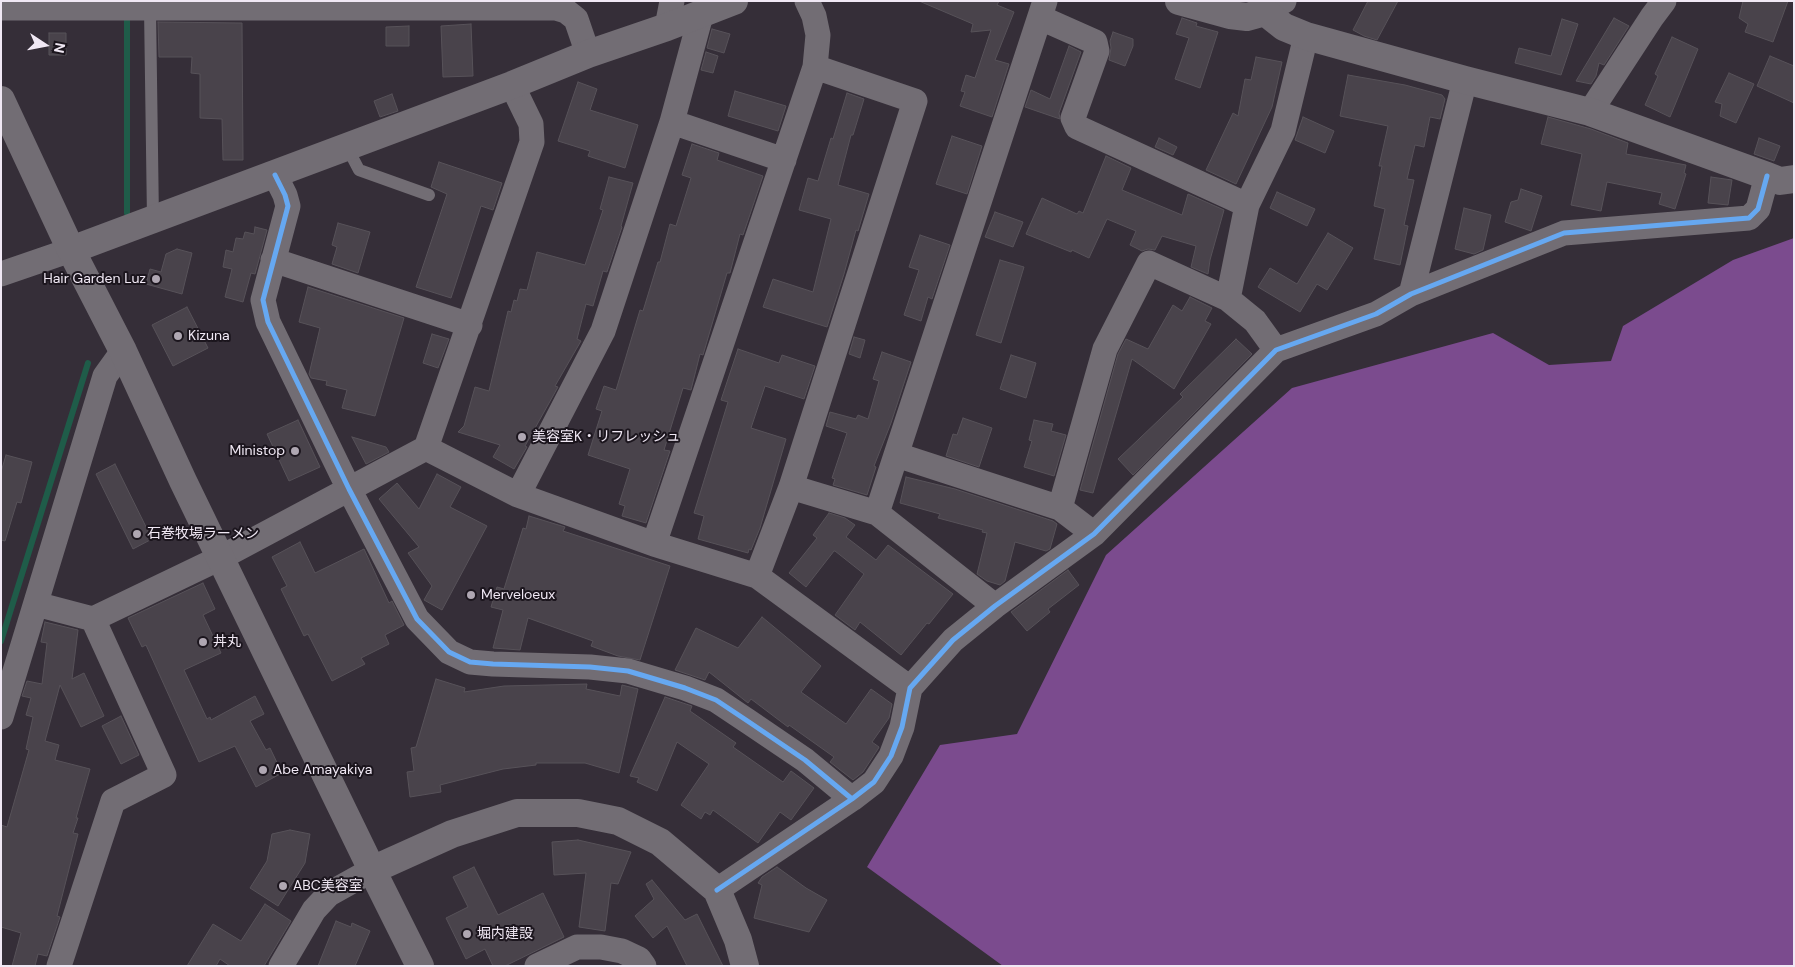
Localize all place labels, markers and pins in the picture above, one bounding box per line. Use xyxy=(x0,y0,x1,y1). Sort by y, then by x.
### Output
place label: Hair Garden Luz xyxy=(43,271,146,287)
marker: Hair Garden Luz xyxy=(150,273,162,285)
place label: Kizuna xyxy=(188,328,230,344)
marker: Kizuna xyxy=(172,330,184,342)
place label: 美容室K・リフレッシュ xyxy=(532,429,680,445)
marker: 美容室K・リフレッシュ xyxy=(516,431,528,443)
place label: Ministop xyxy=(229,443,285,459)
marker: Ministop xyxy=(289,445,301,457)
place label: 石巻牧場ラーメン xyxy=(147,526,259,542)
marker: 石巻牧場ラーメン xyxy=(131,528,143,540)
place label: Merveloeux xyxy=(481,587,555,603)
marker: Merveloeux xyxy=(465,589,477,601)
place label: 丼丸 xyxy=(213,634,241,650)
marker: 丼丸 xyxy=(197,636,209,648)
place label: Abe Amayakiya xyxy=(273,762,372,778)
marker: Abe Amayakiya xyxy=(257,764,269,776)
place label: ABC美容室 xyxy=(293,878,363,894)
marker: ABC美容室 xyxy=(277,880,289,892)
place label: 堀内建設 xyxy=(477,926,533,942)
marker: 堀内建設 xyxy=(461,928,473,940)

